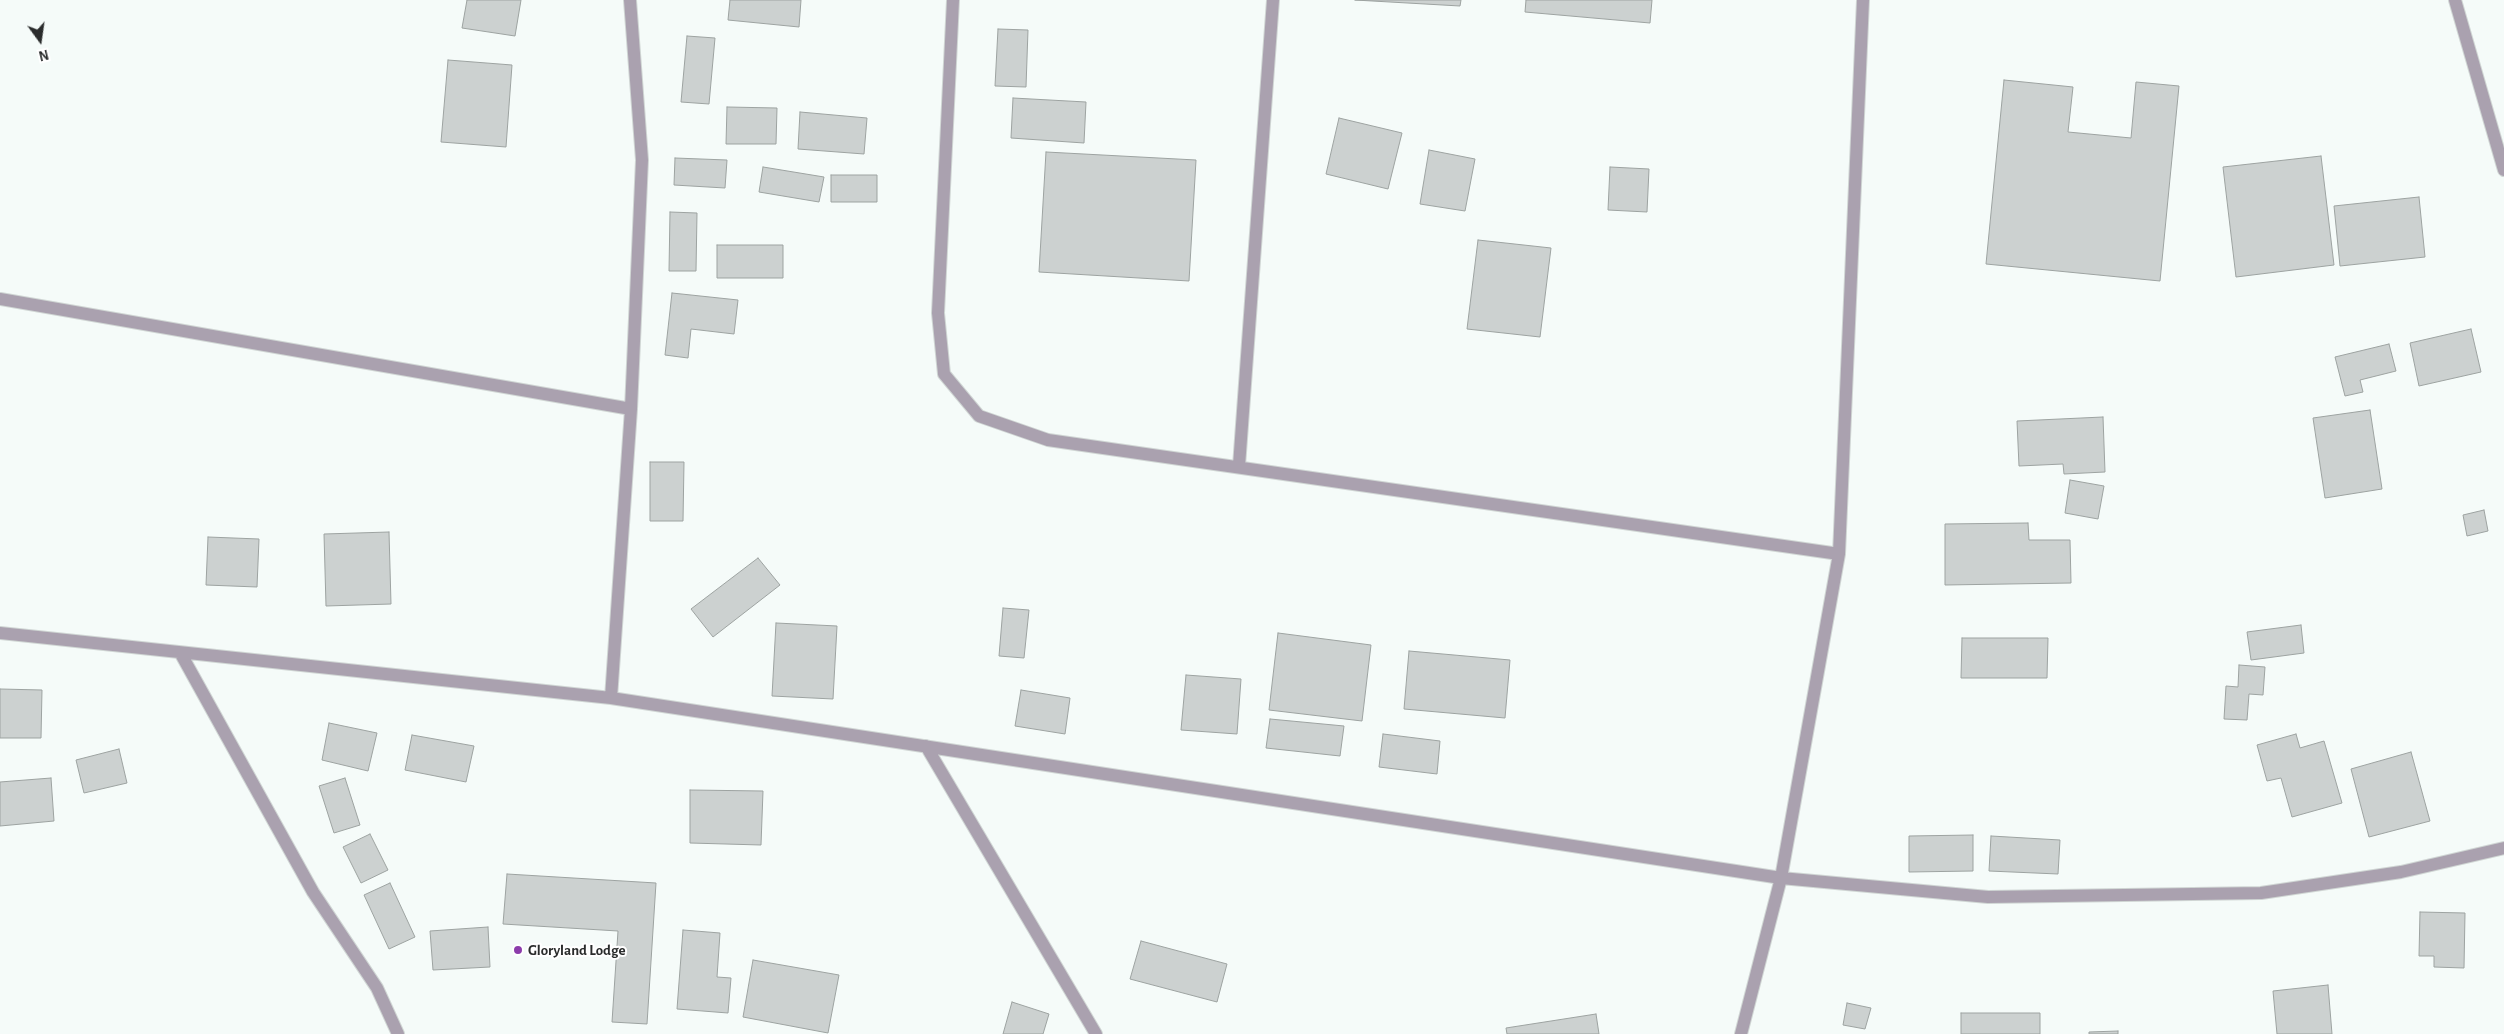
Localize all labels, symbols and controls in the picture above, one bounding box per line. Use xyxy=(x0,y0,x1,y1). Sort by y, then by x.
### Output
north arrow xyxy=(15,15,65,65)
text: N xyxy=(37,47,50,63)
place label: Gloryland Lodge xyxy=(528,941,625,959)
marker: Gloryland Lodge xyxy=(512,944,524,956)

